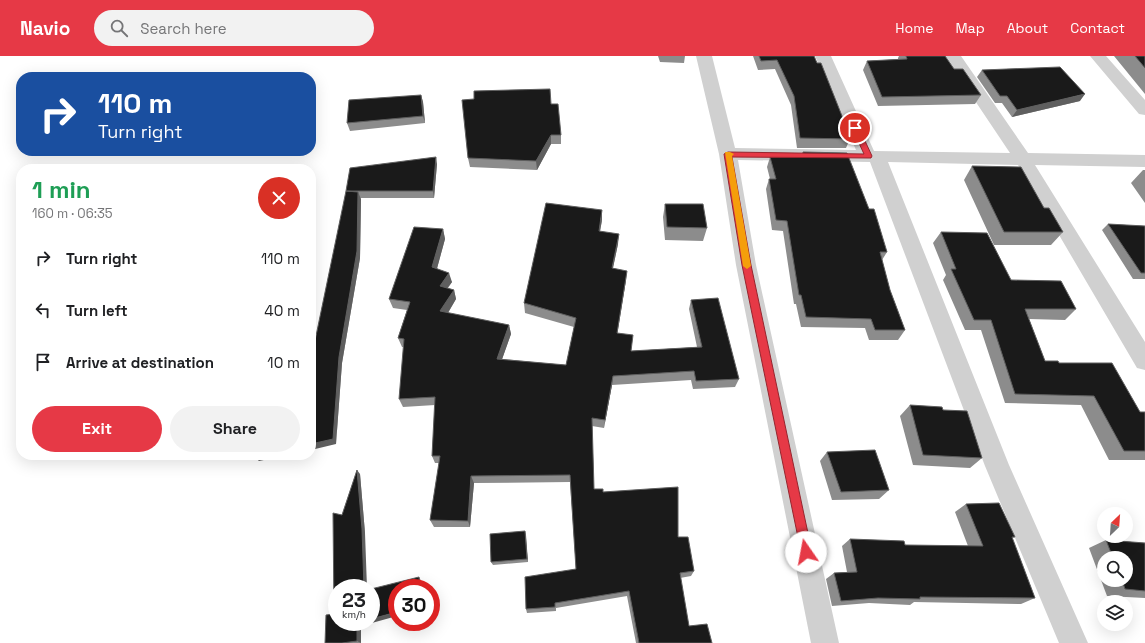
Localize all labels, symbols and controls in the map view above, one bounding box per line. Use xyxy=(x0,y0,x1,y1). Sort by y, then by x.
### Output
search box xyxy=(94,10,374,46)
text: Navio xyxy=(20,16,70,41)
icon: search xyxy=(108,17,130,39)
text: Search here xyxy=(140,19,227,38)
text: Home xyxy=(895,19,933,37)
text: Map xyxy=(955,19,985,37)
text: About xyxy=(1007,19,1048,37)
text: Contact xyxy=(1070,19,1125,37)
text: 110 m xyxy=(98,85,172,121)
icon: right xyxy=(32,88,84,140)
pin xyxy=(838,111,872,145)
icon: arrive xyxy=(844,117,866,139)
text: Turn right xyxy=(98,120,182,143)
text: 1 min xyxy=(32,174,91,205)
button: close xyxy=(258,177,300,219)
text: 160 m · 06:35 xyxy=(32,205,113,222)
icon: right xyxy=(32,247,54,269)
text: Turn right xyxy=(66,249,137,268)
text: 110 m xyxy=(261,249,300,268)
icon: left xyxy=(32,299,54,321)
text: Turn left xyxy=(66,301,128,320)
text: 40 m xyxy=(264,301,300,320)
icon: arrive xyxy=(32,351,54,373)
text: Arrive at destination xyxy=(66,353,214,372)
text: 10 m xyxy=(267,353,300,372)
button: Exit xyxy=(32,406,162,452)
button: Share xyxy=(170,406,300,452)
north arrow xyxy=(1097,507,1133,543)
map controls xyxy=(1097,507,1133,631)
position arrow xyxy=(785,531,827,573)
button: search xyxy=(1097,551,1133,587)
speed limit sign: 30 xyxy=(388,579,440,631)
text: 23 xyxy=(342,587,366,613)
button: layers xyxy=(1097,595,1133,631)
text: km/h xyxy=(342,608,366,621)

